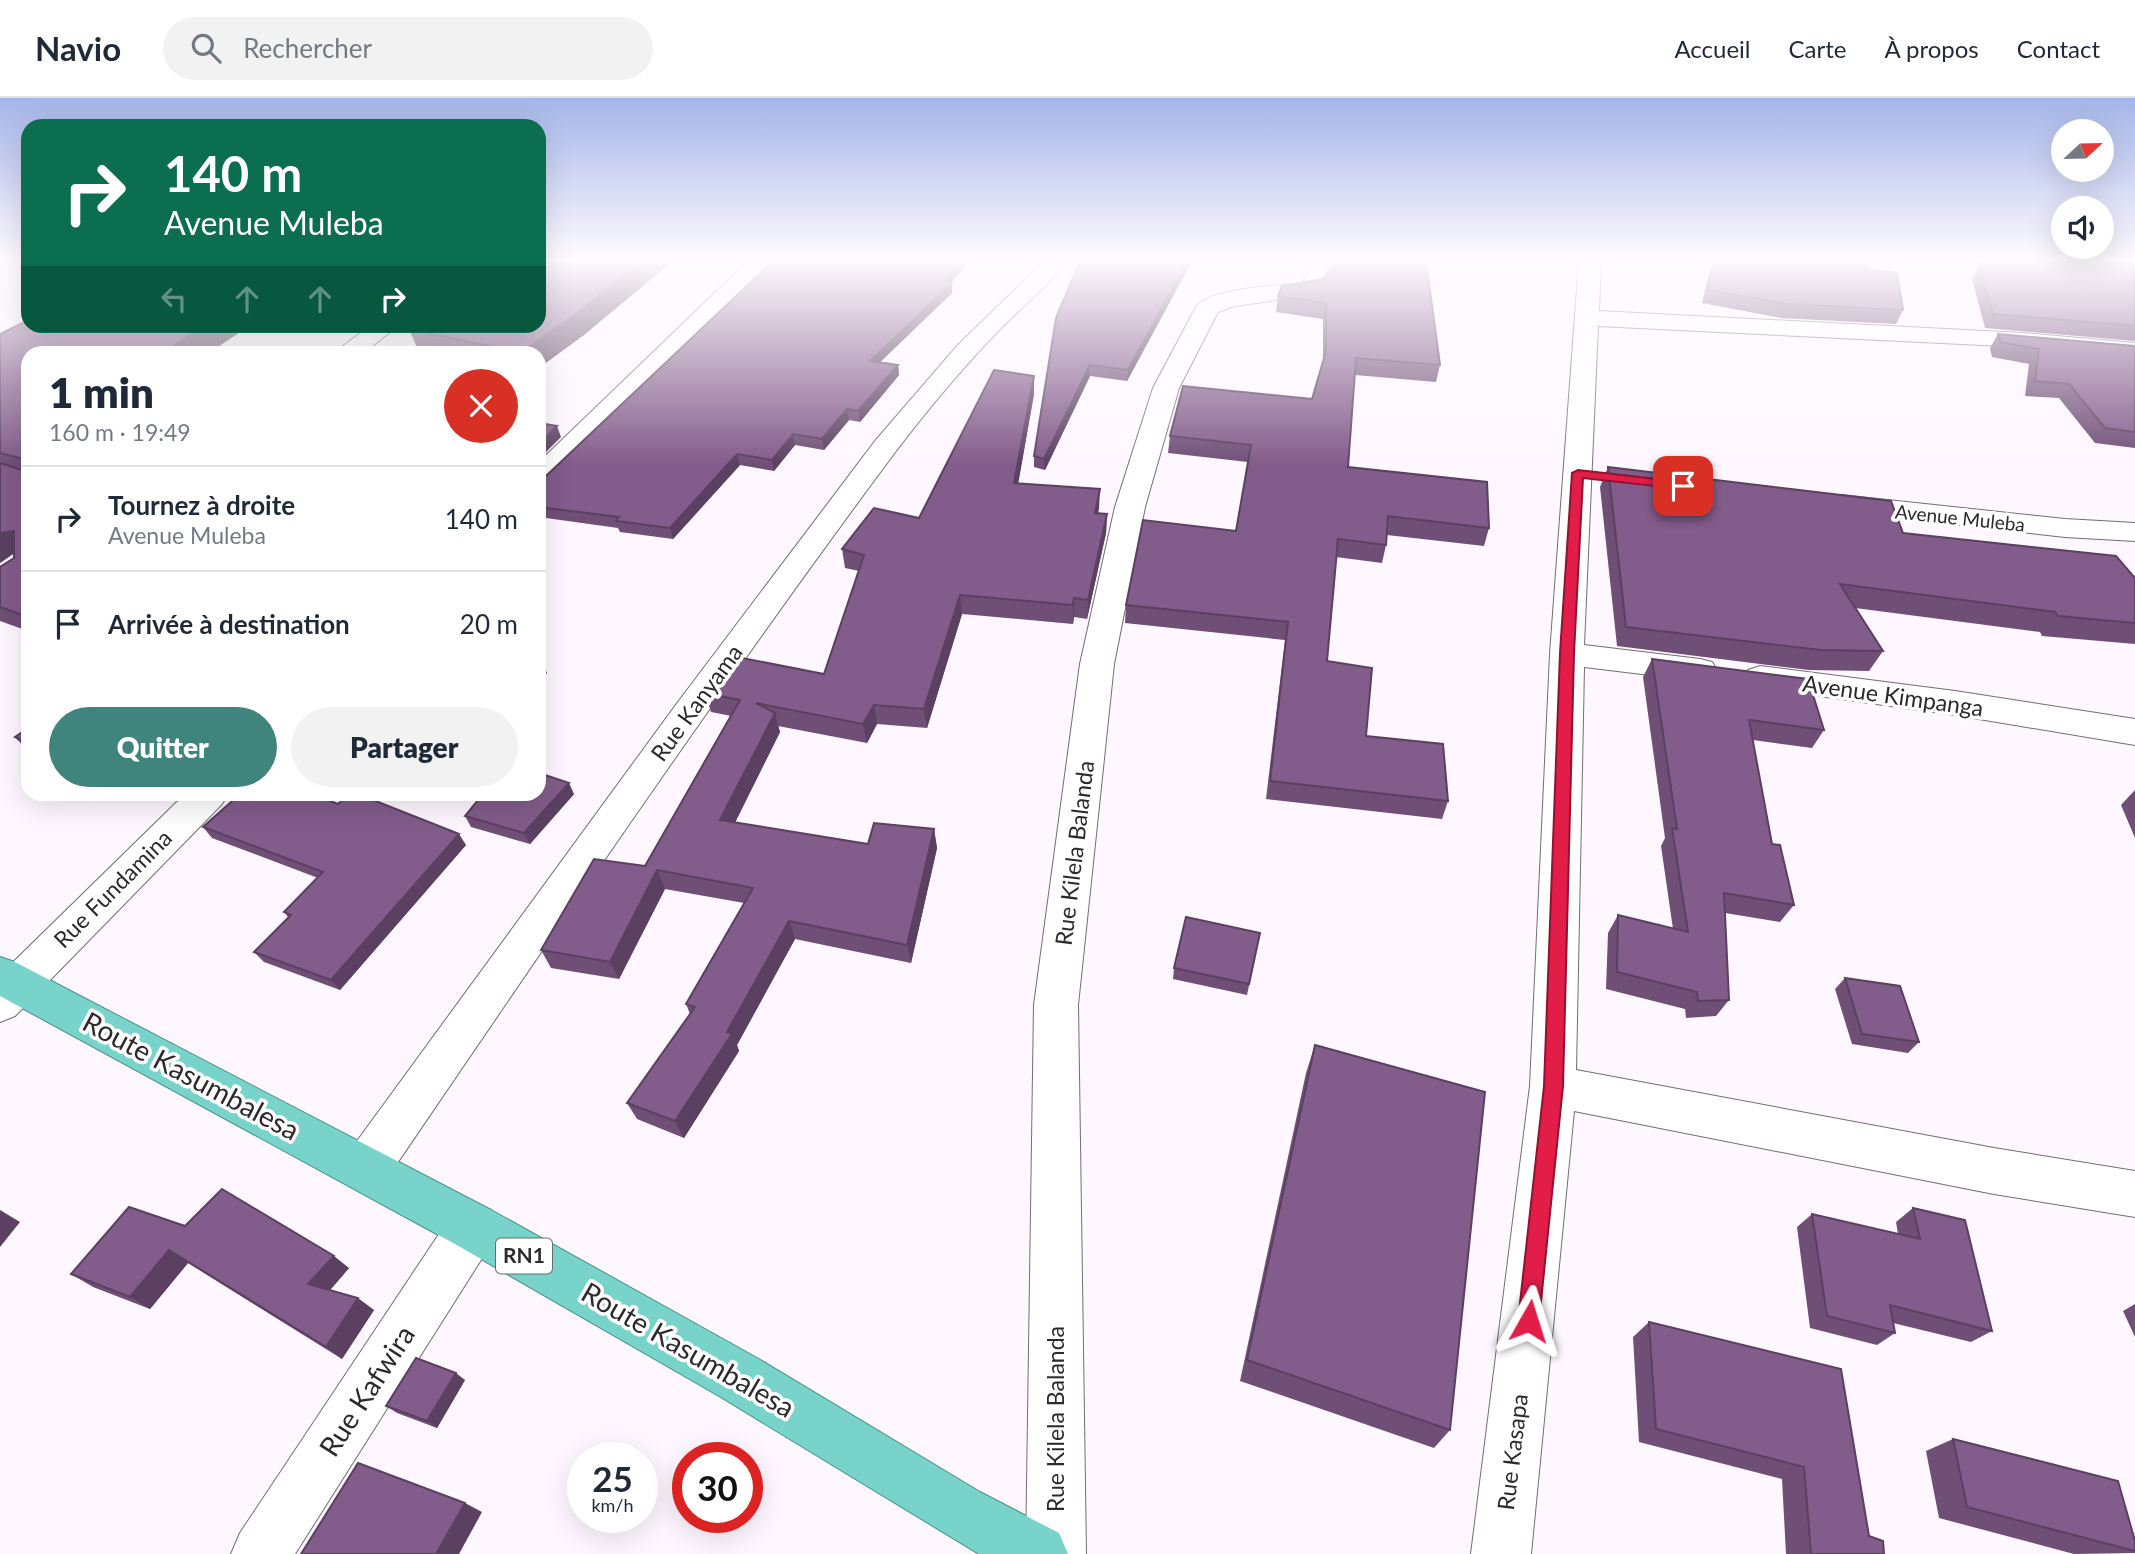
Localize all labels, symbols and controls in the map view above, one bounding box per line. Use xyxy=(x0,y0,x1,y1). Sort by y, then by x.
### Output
search box xyxy=(163,17,653,80)
text: Navio xyxy=(35,28,121,68)
icon: search xyxy=(187,29,225,67)
text: Rechercher xyxy=(243,32,372,64)
text: Accueil xyxy=(1674,34,1750,63)
text: Carte xyxy=(1788,34,1846,63)
text: À propos xyxy=(1884,34,1979,63)
text: Contact xyxy=(2017,34,2100,63)
north arrow xyxy=(2051,119,2114,182)
map controls xyxy=(2051,119,2114,259)
text: 140 m xyxy=(164,144,302,202)
icon: right xyxy=(49,147,140,238)
button: sound xyxy=(2051,196,2114,259)
text: Avenue Muleba xyxy=(164,203,384,242)
icon: left xyxy=(155,280,193,318)
icon: ahead xyxy=(228,280,266,318)
icon: ahead xyxy=(301,280,339,318)
icon: right xyxy=(374,280,412,318)
text: 1 min xyxy=(49,367,154,417)
button: close xyxy=(444,369,518,443)
text: 160 m · 19:49 xyxy=(49,418,191,446)
pin xyxy=(1653,456,1713,516)
icon: arrive xyxy=(1664,467,1702,505)
text: Tournez à droite xyxy=(108,489,295,521)
street label: Avenue Muleba xyxy=(1894,499,2026,536)
icon: right xyxy=(49,500,87,538)
text: 140 m xyxy=(445,503,518,535)
text: Avenue Muleba xyxy=(108,521,266,549)
icon: arrive xyxy=(49,605,87,643)
text: Arrivée à destination xyxy=(108,608,350,640)
text: 20 m xyxy=(460,608,518,640)
street label: Rue Kanyama xyxy=(645,639,748,766)
street label: Avenue Kimpanga xyxy=(1801,668,1985,722)
button: Quitter xyxy=(49,707,277,787)
button: Partager xyxy=(291,707,518,787)
street label: Rue Kilela Balanda xyxy=(1049,759,1099,947)
street label: Rue Fundamina xyxy=(47,823,177,953)
street label: Route Kasumbalesa xyxy=(77,1004,306,1147)
road number: RN1 xyxy=(496,1238,552,1274)
street label: Route Kasumbalesa xyxy=(576,1274,801,1424)
position arrow xyxy=(1492,1284,1566,1358)
street label: Rue Kafwira xyxy=(311,1319,421,1462)
street label: Rue Kilela Balanda xyxy=(1041,1326,1069,1512)
street label: Rue Kasapa xyxy=(1491,1392,1533,1512)
speed limit sign: 30 xyxy=(672,1442,763,1533)
text: 25 xyxy=(592,1457,633,1499)
text: km/h xyxy=(591,1494,634,1516)

